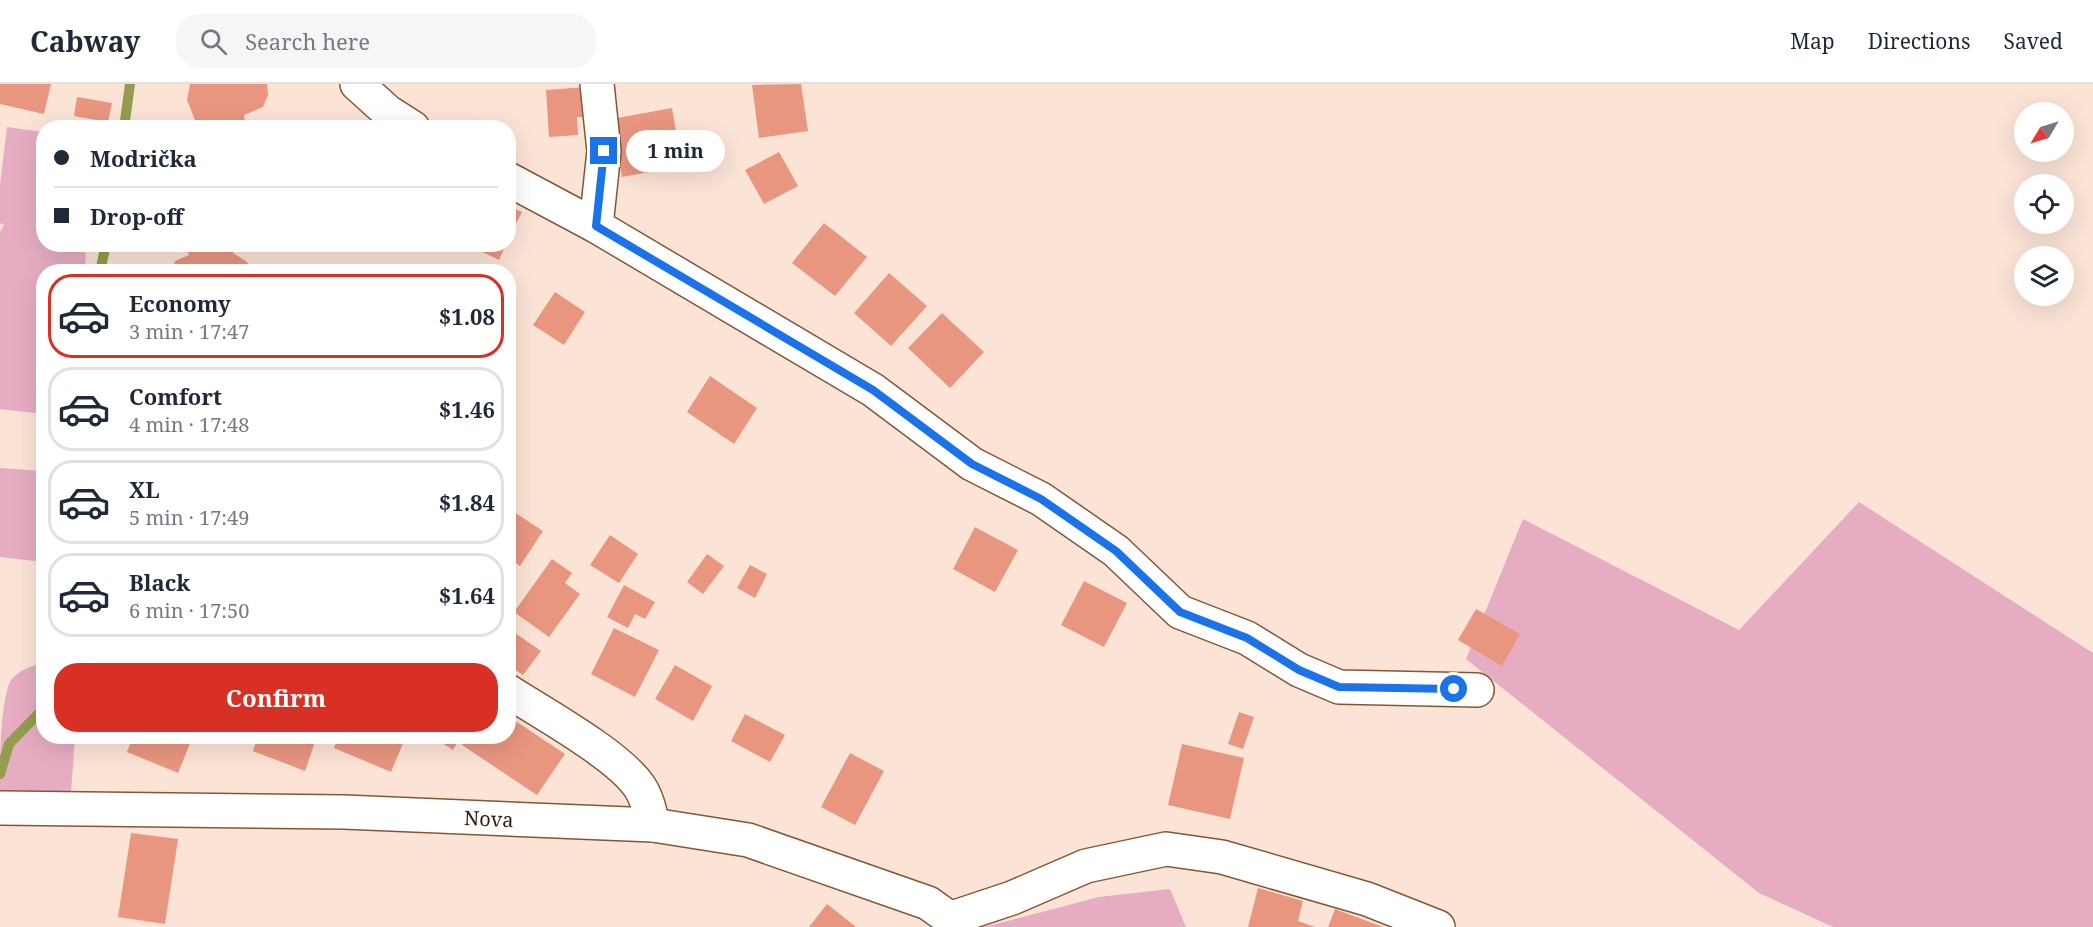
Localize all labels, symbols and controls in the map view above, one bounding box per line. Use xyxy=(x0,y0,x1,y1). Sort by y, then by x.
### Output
search box xyxy=(176,14,596,68)
text: Cabway xyxy=(30,22,140,60)
icon: search xyxy=(197,25,230,58)
text: Search here xyxy=(245,26,370,56)
text: Map xyxy=(1790,27,1835,55)
text: Directions xyxy=(1868,27,1970,55)
text: Saved xyxy=(2003,27,2063,55)
north arrow xyxy=(2014,102,2074,162)
map controls xyxy=(2014,102,2074,306)
callout: 1 min xyxy=(625,130,724,172)
route end xyxy=(590,137,617,164)
text: 1 min xyxy=(647,137,704,164)
text: Modrička xyxy=(90,143,197,173)
button: locate xyxy=(2014,174,2074,234)
text: Drop-off xyxy=(90,201,183,231)
button: layers xyxy=(2014,246,2074,306)
text: Economy xyxy=(129,288,231,318)
icon: car xyxy=(57,289,111,343)
text: $1.08 xyxy=(439,301,495,331)
text: 3 min · 17:47 xyxy=(129,318,249,345)
text: Comfort xyxy=(129,381,222,411)
icon: car xyxy=(57,382,111,436)
text: $1.46 xyxy=(439,394,495,424)
text: 4 min · 17:48 xyxy=(129,411,249,438)
text: XL xyxy=(129,474,160,504)
icon: car xyxy=(57,475,111,529)
text: $1.84 xyxy=(439,487,495,517)
text: 5 min · 17:49 xyxy=(129,504,249,531)
text: Black xyxy=(129,567,190,597)
icon: car xyxy=(57,568,111,622)
text: $1.64 xyxy=(439,580,495,610)
text: 6 min · 17:50 xyxy=(129,597,249,624)
button: Confirm xyxy=(54,663,498,732)
route start xyxy=(1440,675,1467,702)
street label: Nova xyxy=(463,804,514,833)

